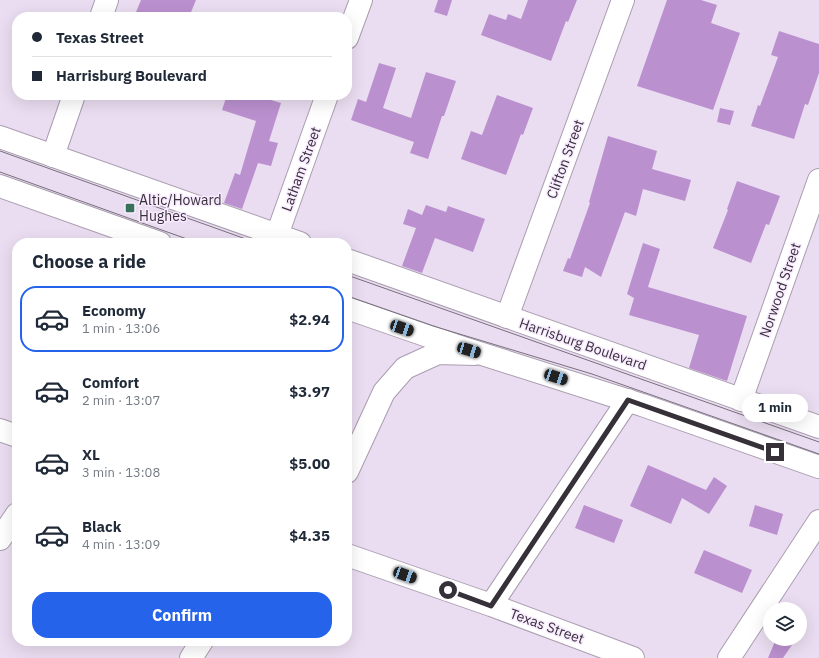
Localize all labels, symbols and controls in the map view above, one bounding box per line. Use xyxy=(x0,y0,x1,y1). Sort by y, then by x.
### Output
text: Texas Street xyxy=(56,28,144,47)
text: Harrisburg Boulevard xyxy=(56,66,207,85)
street label: Clifton Street xyxy=(542,117,588,201)
street label: Latham Street xyxy=(277,124,325,214)
place label: Altic/Howard Hughes xyxy=(139,191,222,225)
marker: Altic/Howard Hughes xyxy=(124,202,136,214)
street label: Norwood Street xyxy=(755,240,805,340)
text: Choose a ride xyxy=(32,250,146,273)
icon: car xyxy=(34,301,70,337)
text: Economy xyxy=(82,301,146,320)
text: $2.94 xyxy=(289,310,330,329)
street label: Harrisburg Boulevard xyxy=(517,314,649,374)
car xyxy=(389,318,415,338)
text: 1 min · 13:06 xyxy=(82,320,160,337)
car xyxy=(456,341,482,359)
car xyxy=(543,368,569,386)
icon: car xyxy=(34,373,70,409)
text: Comfort xyxy=(82,373,139,392)
text: $3.97 xyxy=(289,382,330,401)
text: 2 min · 13:07 xyxy=(82,392,160,409)
callout: 1 min xyxy=(742,394,808,422)
text: 1 min xyxy=(758,399,792,416)
route end xyxy=(766,443,784,461)
icon: car xyxy=(34,445,70,481)
text: XL xyxy=(82,445,100,464)
text: $5.00 xyxy=(289,454,330,473)
text: 3 min · 13:08 xyxy=(82,464,160,481)
icon: car xyxy=(34,517,70,553)
text: Black xyxy=(82,517,122,536)
text: $4.35 xyxy=(289,526,330,545)
text: 4 min · 13:09 xyxy=(82,536,160,553)
car xyxy=(392,565,418,585)
route start xyxy=(439,581,457,599)
button: Confirm xyxy=(32,592,332,638)
map controls xyxy=(763,602,807,646)
button: layers xyxy=(763,602,807,646)
street label: Texas Street xyxy=(507,604,587,648)

